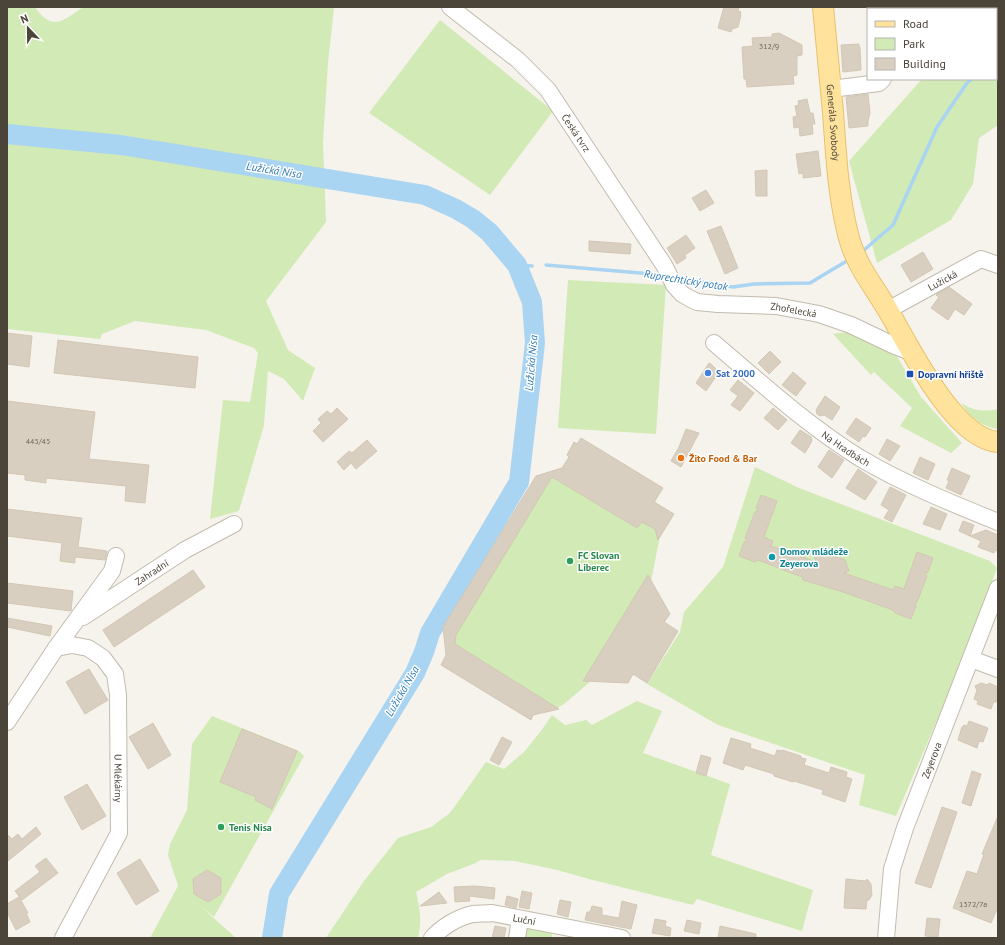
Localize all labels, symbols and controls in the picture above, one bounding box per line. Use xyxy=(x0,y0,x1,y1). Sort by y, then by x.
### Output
north arrow xyxy=(8,8,48,48)
legend xyxy=(867,8,997,80)
text: N xyxy=(18,11,30,27)
text: Road xyxy=(903,16,928,31)
text: Park xyxy=(903,36,925,51)
house number: 312/9 xyxy=(759,41,779,51)
text: Building xyxy=(903,56,946,71)
street label: Generála Svobody xyxy=(823,84,843,162)
street label: Česká tvrz xyxy=(559,111,593,155)
water label: Lužická Nisa xyxy=(245,159,303,181)
water label: Ruprechtický potok xyxy=(643,266,730,294)
street label: Lužická xyxy=(926,267,960,294)
street label: Zhořelecká xyxy=(770,300,818,320)
water label: Lužická Nisa xyxy=(522,334,540,391)
place label: Sat 2000 xyxy=(716,367,755,380)
marker: Sat 2000 xyxy=(703,368,713,378)
place label: Dopravní hřiště xyxy=(918,368,984,381)
marker: Dopravní hřiště xyxy=(905,369,915,379)
street label: Na Hradbách xyxy=(819,428,872,469)
house number: 445/45 xyxy=(26,436,50,446)
place label: Žito Food & Bar xyxy=(689,452,758,465)
marker: Žito Food & Bar xyxy=(676,453,686,463)
place label: Domov mládeže Zeyerova xyxy=(780,545,848,570)
place label: FC Slovan Liberec xyxy=(578,549,619,574)
marker: Domov mládeže Zeyerova xyxy=(767,552,777,562)
street label: Zahradní xyxy=(133,556,171,588)
marker: FC Slovan Liberec xyxy=(565,556,575,566)
water label: Lužická Nisa xyxy=(382,663,422,719)
street label: Zeyerova xyxy=(919,740,945,780)
street label: U Mlékárny xyxy=(111,754,125,803)
place label: Tenis Nisa xyxy=(229,821,272,834)
marker: Tenis Nisa xyxy=(216,822,226,832)
house number: 1372/7a xyxy=(959,899,987,909)
street label: Luční xyxy=(512,911,537,928)

